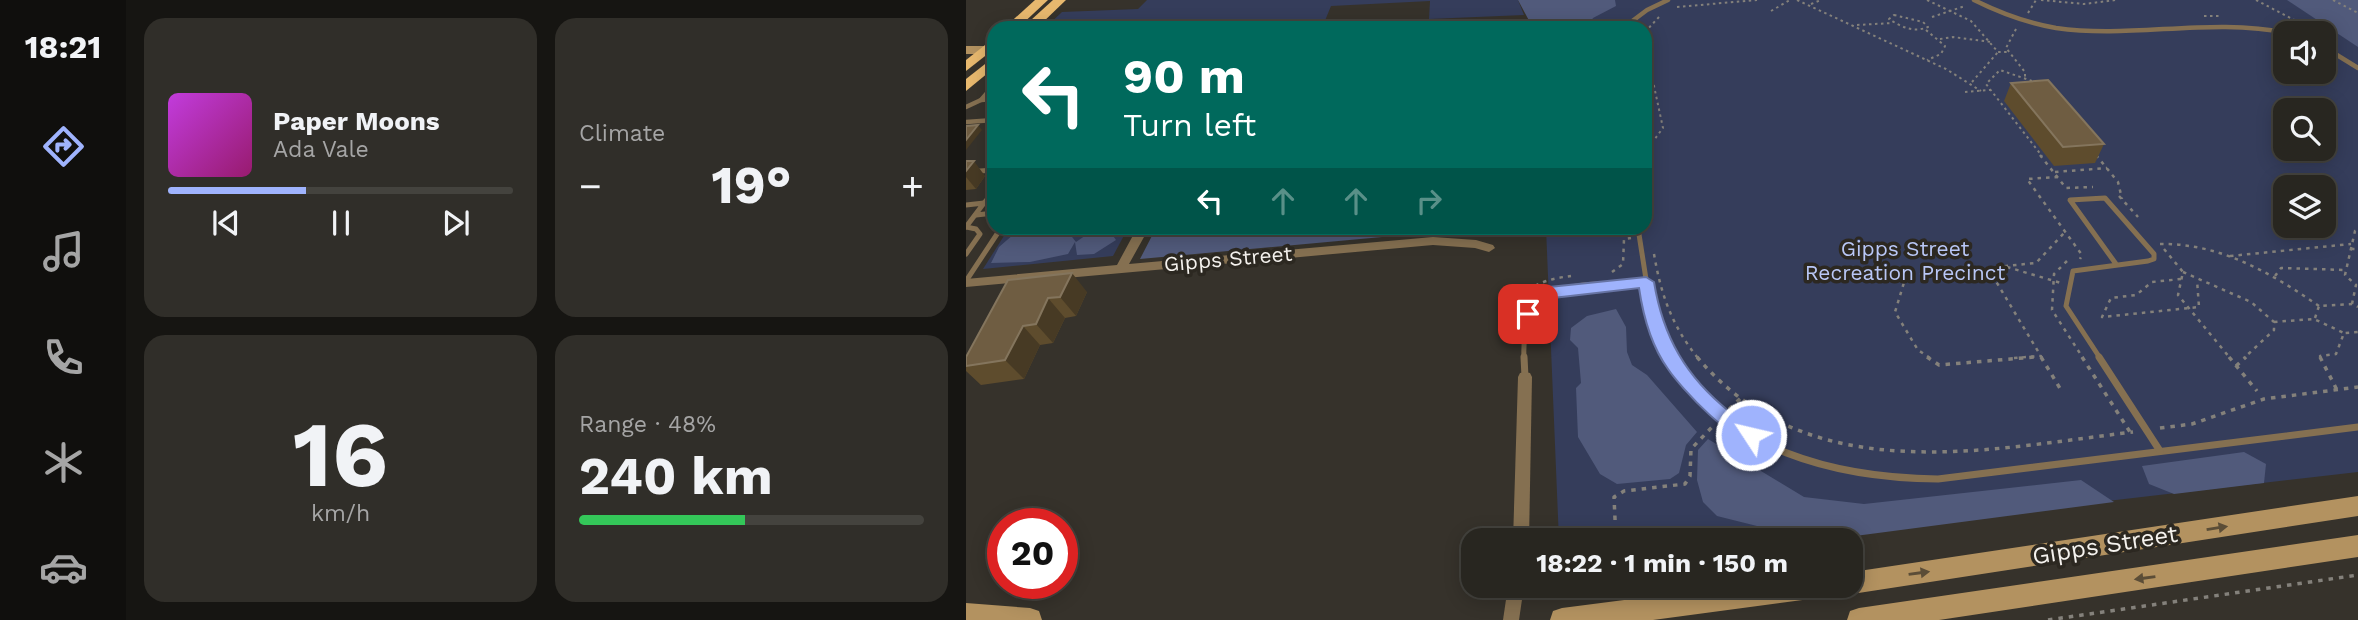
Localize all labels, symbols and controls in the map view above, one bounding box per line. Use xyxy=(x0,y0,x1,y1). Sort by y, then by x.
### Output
map controls xyxy=(2273,21,2336,238)
button: sound xyxy=(2273,21,2336,84)
text: 18:21 xyxy=(25,28,101,66)
text: 90 m xyxy=(1123,47,1245,105)
icon: left xyxy=(1008,49,1099,140)
button: search xyxy=(2273,98,2336,161)
text: Paper Moons xyxy=(273,106,440,136)
text: Turn left xyxy=(1123,106,1256,144)
text: Climate xyxy=(579,120,665,147)
icon: directions xyxy=(39,122,88,171)
text: Ada Vale xyxy=(273,136,369,163)
text: 19° xyxy=(711,155,792,216)
text: − xyxy=(579,164,602,208)
text: + xyxy=(901,164,924,208)
button: layers xyxy=(2273,175,2336,238)
icon: left xyxy=(1191,182,1229,220)
icon: ahead xyxy=(1264,182,1302,220)
icon: ahead xyxy=(1337,182,1375,220)
icon: right xyxy=(1410,182,1448,220)
icon: previous xyxy=(207,204,245,242)
icon: pause xyxy=(322,204,360,242)
icon: next xyxy=(437,204,475,242)
icon: music xyxy=(39,227,88,276)
park label: Gipps Street Recreation Precinct xyxy=(1805,236,2005,285)
street label: Gipps Street xyxy=(1163,240,1293,277)
pin xyxy=(1498,284,1558,344)
icon: arrive xyxy=(1509,295,1547,333)
icon: phone xyxy=(39,333,88,382)
position arrow xyxy=(1714,398,1788,472)
text: 16 xyxy=(293,401,388,508)
text: Range · 48% xyxy=(579,411,716,438)
icon: climate xyxy=(39,438,88,487)
text: 240 km xyxy=(579,446,773,507)
text: km/h xyxy=(311,500,370,527)
speed limit sign: 20 xyxy=(987,508,1078,599)
street label: Gipps Street xyxy=(2030,520,2180,570)
one-way arrow xyxy=(2206,522,2228,533)
icon: car xyxy=(39,543,88,592)
text: 18:22 · 1 min · 150 m xyxy=(1536,548,1788,578)
one-way arrow xyxy=(1908,567,1930,578)
one-way arrow xyxy=(2134,572,2156,583)

